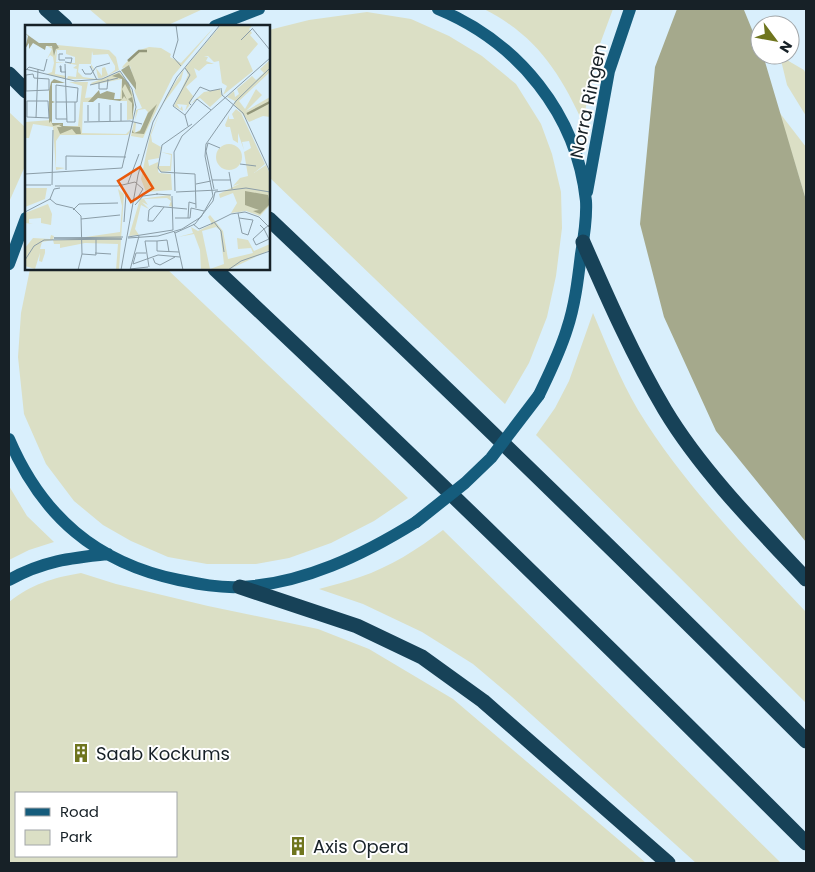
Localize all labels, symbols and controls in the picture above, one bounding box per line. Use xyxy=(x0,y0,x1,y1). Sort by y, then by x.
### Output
north arrow xyxy=(750,15,800,65)
inset map xyxy=(25,25,270,270)
text: N xyxy=(775,37,797,57)
street label: Norra Ringen xyxy=(564,42,612,160)
place label: Saab Kockums xyxy=(96,741,230,766)
building icon: Saab Kockums xyxy=(70,742,92,764)
legend xyxy=(15,792,178,857)
text: Road xyxy=(60,801,99,822)
text: Park xyxy=(60,826,92,847)
place label: Axis Opera xyxy=(313,834,409,859)
building icon: Axis Opera xyxy=(287,835,309,857)

